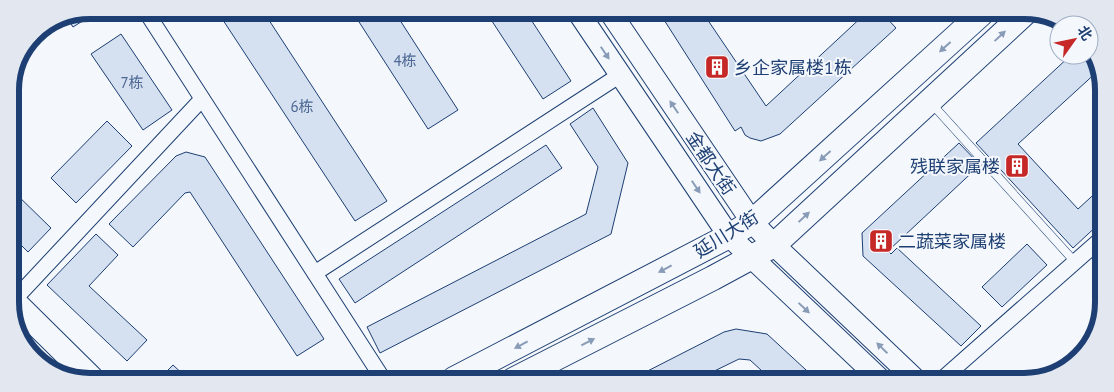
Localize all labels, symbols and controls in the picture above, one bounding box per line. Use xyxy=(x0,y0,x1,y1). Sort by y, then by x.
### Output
north arrow xyxy=(1049,15,1099,65)
text: 北 xyxy=(1074,22,1096,44)
one-way arrow xyxy=(994,30,1006,42)
one-way arrow xyxy=(939,41,952,52)
one-way arrow xyxy=(600,46,610,59)
house number: 4栋 xyxy=(393,51,417,70)
building icon: 乡企家属楼1栋 xyxy=(704,54,730,80)
place label: 乡企家属楼1栋 xyxy=(734,56,852,79)
house number: 7栋 xyxy=(120,73,144,92)
house number: 6栋 xyxy=(290,97,314,116)
one-way arrow xyxy=(669,100,679,114)
street label: 金都大街 xyxy=(681,127,741,199)
one-way arrow xyxy=(819,150,831,162)
building icon: 残联家属楼 xyxy=(1004,153,1030,179)
place label: 残联家属楼 xyxy=(910,155,1000,178)
one-way arrow xyxy=(691,181,701,194)
street label: 延川大街 xyxy=(689,205,763,263)
one-way arrow xyxy=(797,211,809,223)
building icon: 二蔬菜家属楼 xyxy=(868,228,894,254)
place label: 二蔬菜家属楼 xyxy=(898,230,1006,253)
one-way arrow xyxy=(658,265,672,273)
one-way arrow xyxy=(797,302,809,314)
one-way arrow xyxy=(581,338,595,346)
one-way arrow xyxy=(514,341,528,349)
one-way arrow xyxy=(876,342,888,354)

